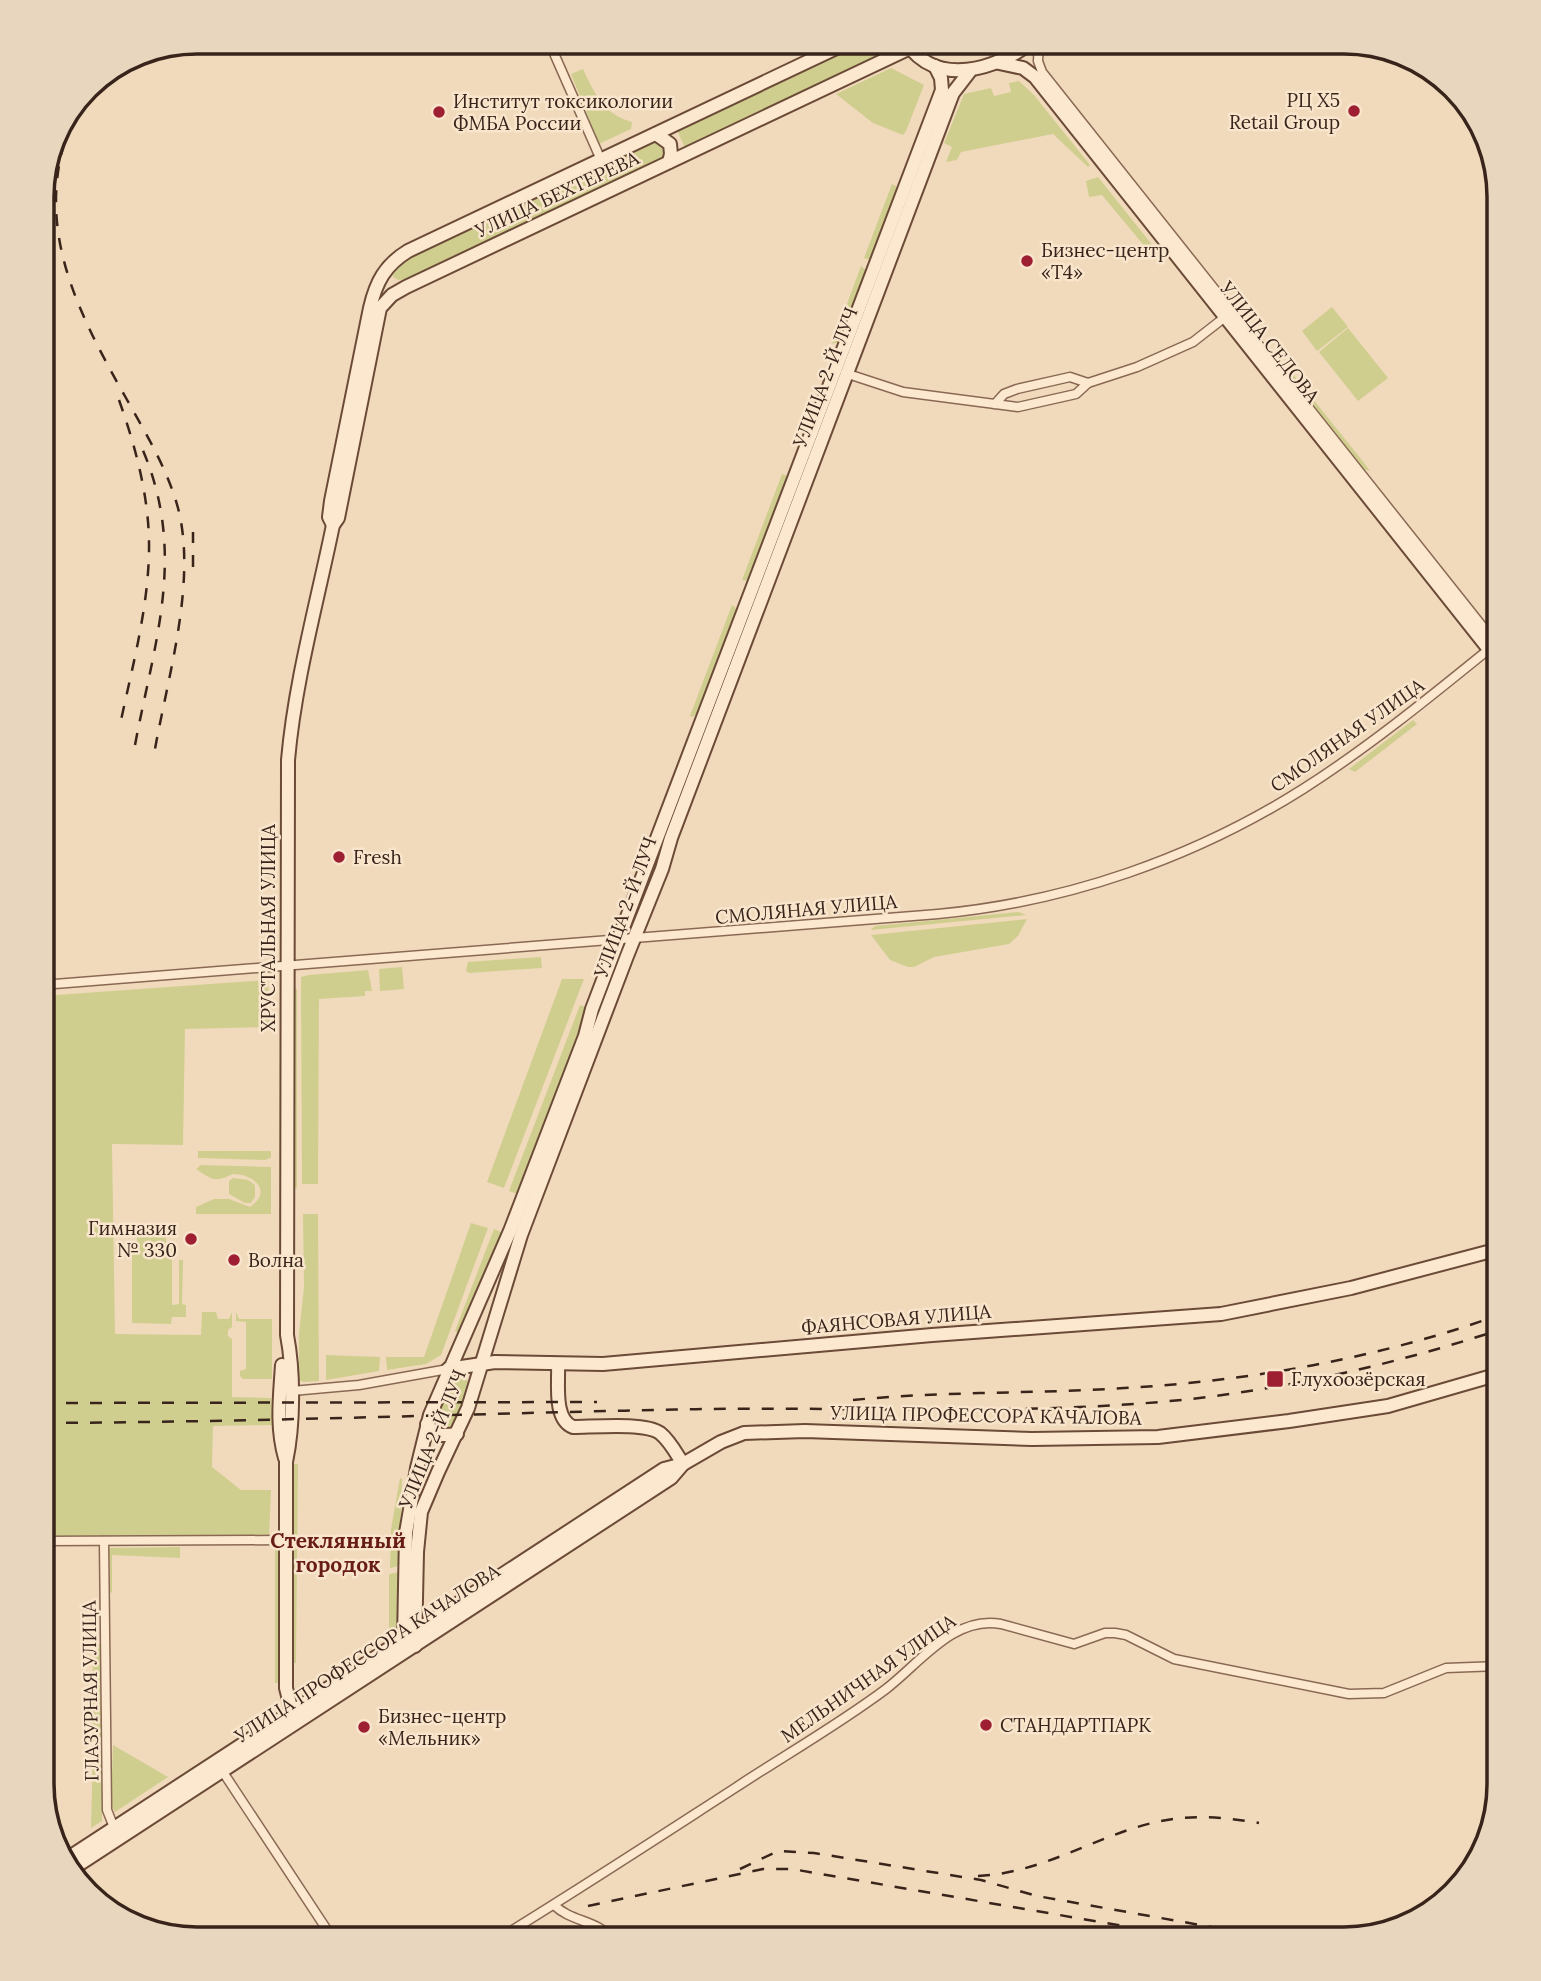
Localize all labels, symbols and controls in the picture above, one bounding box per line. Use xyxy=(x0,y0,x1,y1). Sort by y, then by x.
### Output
place label: РЦ X5 Retail Group xyxy=(1229,88,1340,134)
place label: Институт токсикологии ФМБА России xyxy=(453,89,673,135)
marker: РЦ X5 Retail Group xyxy=(1346,103,1362,119)
marker: Институт токсикологии ФМБА России xyxy=(431,104,447,120)
street label: УЛИЦА БЕХТЕРЕВА xyxy=(470,145,644,243)
place label: Бизнес-центр «Т4» xyxy=(1041,238,1169,284)
marker: Бизнес-центр «Т4» xyxy=(1019,253,1035,269)
street label: УЛИЦА СЕДОВА xyxy=(1214,276,1326,409)
street label: УЛИЦА 2-Й ЛУЧ xyxy=(787,304,863,451)
street label: СМОЛЯНАЯ УЛИЦА xyxy=(1265,672,1430,797)
street label: ХРУСТАЛЬНАЯ УЛИЦА xyxy=(256,823,280,1032)
street label: УЛИЦА 2-Й ЛУЧ xyxy=(588,833,662,982)
place label: Fresh xyxy=(353,845,402,869)
marker: Fresh xyxy=(331,849,347,865)
street label: СМОЛЯНАЯ УЛИЦА xyxy=(714,889,899,929)
place label: Гимназия № 330 xyxy=(88,1216,177,1262)
marker: Гимназия № 330 xyxy=(183,1231,199,1247)
place label: Волна xyxy=(248,1248,304,1272)
marker: Волна xyxy=(226,1252,242,1268)
street label: ФАЯНСОВАЯ УЛИЦА xyxy=(800,1299,993,1339)
street label: УЛИЦА 2-Й ЛУЧ xyxy=(393,1366,471,1513)
place label: Глухоозёрская xyxy=(1291,1367,1426,1391)
marker: Глухоозёрская xyxy=(1265,1369,1285,1389)
street label: УЛИЦА ПРОФЕССОРА КАЧАЛОВА xyxy=(829,1400,1143,1430)
district label: Стеклянный городок xyxy=(270,1527,406,1578)
street label: УЛИЦА ПРОФЕССОРА КАЧАЛОВА xyxy=(229,1558,505,1748)
street label: ГЛАЗУРНАЯ УЛИЦА xyxy=(76,1599,104,1782)
street label: МЕЛЬНИЧНАЯ УЛИЦА xyxy=(776,1608,961,1747)
place label: Бизнес-центр «Мельник» xyxy=(378,1704,506,1750)
place label: СТАНДАРТПАРК xyxy=(1000,1713,1151,1737)
marker: СТАНДАРТПАРК xyxy=(978,1717,994,1733)
marker: Бизнес-центр «Мельник» xyxy=(356,1719,372,1735)

